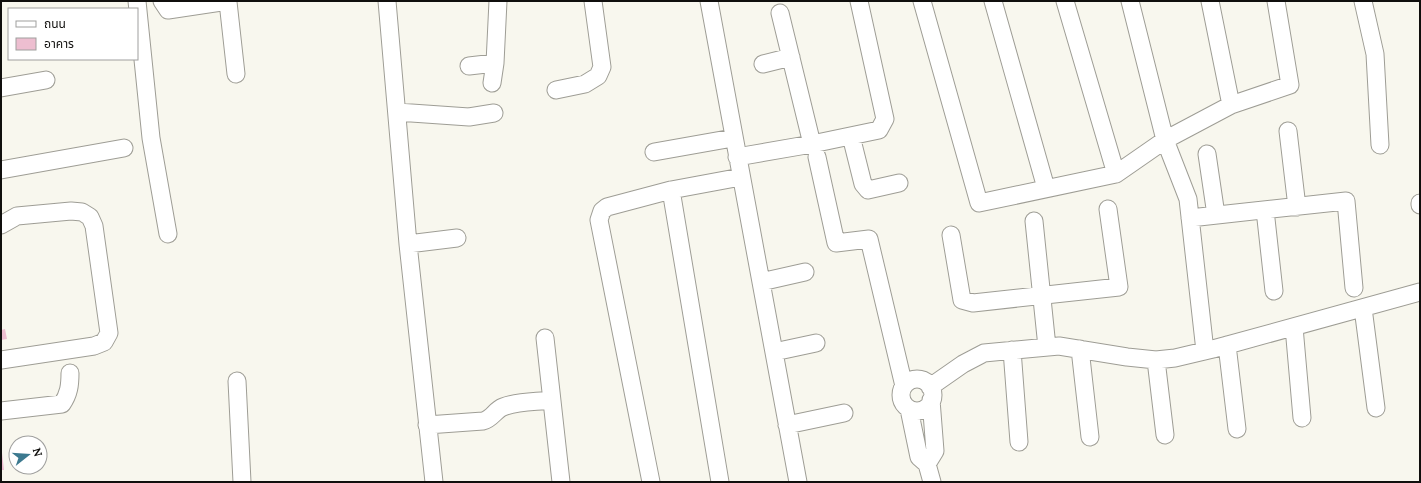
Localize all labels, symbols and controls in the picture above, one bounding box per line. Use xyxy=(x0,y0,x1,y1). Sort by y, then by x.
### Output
legend xyxy=(8,8,138,60)
text: ถนน xyxy=(44,16,66,31)
text: อาคาร xyxy=(44,36,74,51)
north arrow xyxy=(8,435,48,475)
text: N xyxy=(30,446,46,459)

